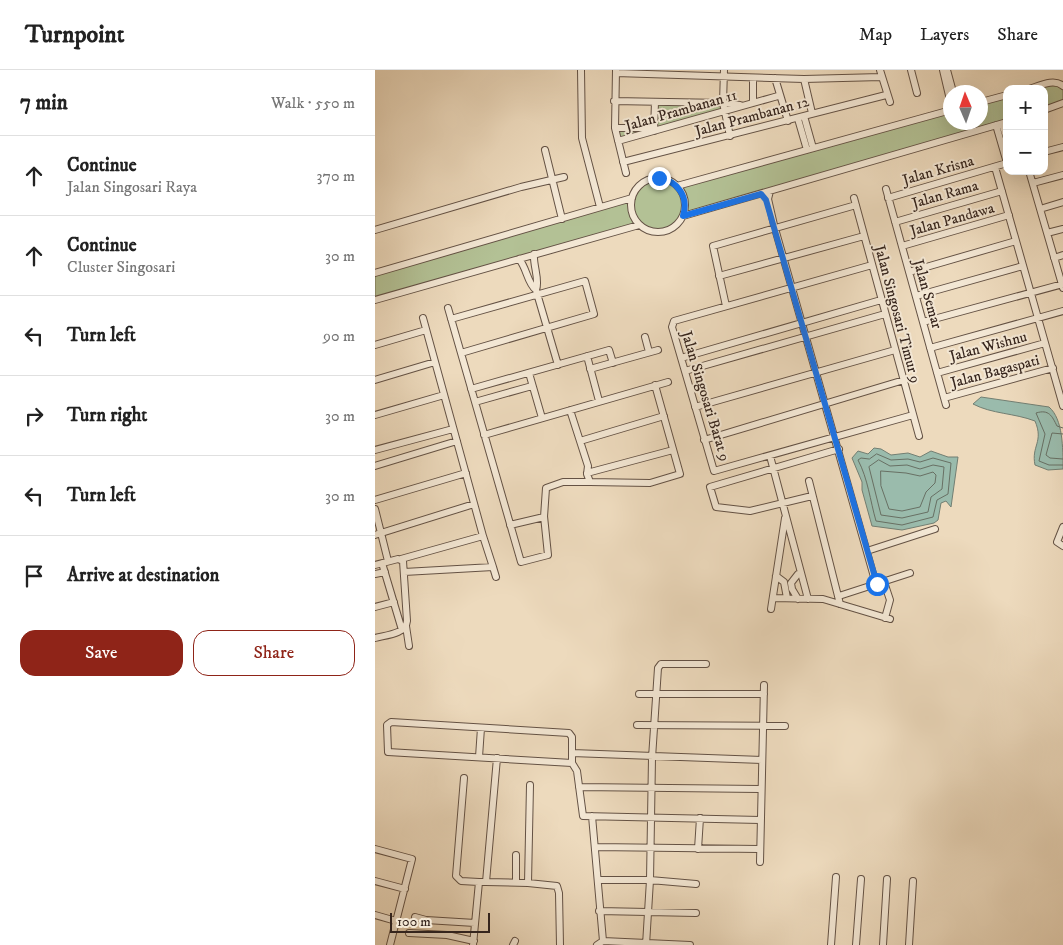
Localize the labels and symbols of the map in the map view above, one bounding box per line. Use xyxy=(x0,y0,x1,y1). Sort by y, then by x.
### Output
street label: Jalan Prambanan 11 xyxy=(621,85,739,136)
north arrow xyxy=(943,85,988,130)
street label: Jalan Prambanan 12 xyxy=(691,92,812,141)
street label: Jalan Krisna xyxy=(898,151,977,190)
route end xyxy=(648,167,671,190)
street label: Jalan Rama xyxy=(908,176,981,214)
street label: Jalan Pandawa xyxy=(906,198,997,241)
street label: Jalan Singosari Timur 9 xyxy=(869,241,925,385)
street label: Jalan Semar xyxy=(908,255,947,331)
street label: Jalan Singosari Barat 9 xyxy=(676,327,734,464)
street label: Jalan Wishnu xyxy=(945,327,1029,366)
street label: Jalan Bagaspati xyxy=(947,350,1042,393)
route start xyxy=(866,573,889,596)
scale bar xyxy=(390,910,490,933)

